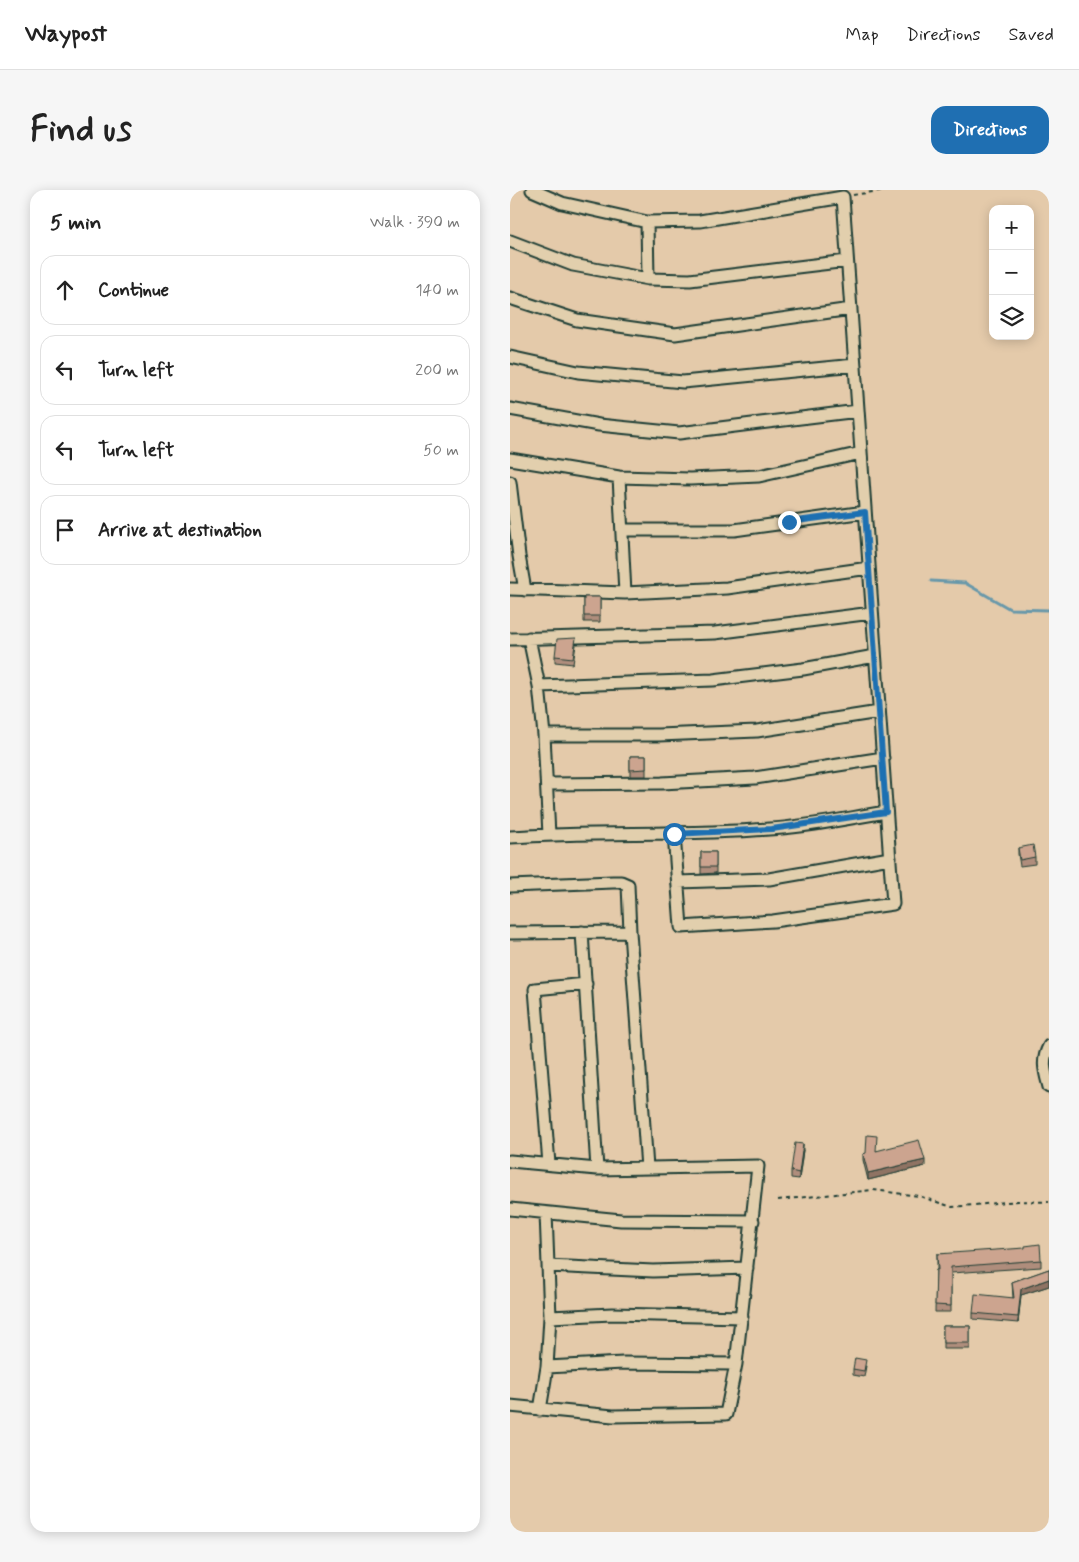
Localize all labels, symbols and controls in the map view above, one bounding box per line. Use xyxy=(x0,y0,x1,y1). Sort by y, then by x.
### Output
text: Waypost xyxy=(25,19,107,50)
text: Map xyxy=(846,23,879,47)
text: Directions xyxy=(907,23,981,47)
text: Saved xyxy=(1009,23,1054,47)
button: Directions xyxy=(931,106,1049,154)
text: Find us xyxy=(30,107,132,153)
map controls xyxy=(989,205,1034,340)
button: + xyxy=(989,205,1034,250)
text: 5 min xyxy=(50,209,102,237)
text: Walk · 390 m xyxy=(370,212,460,233)
button: − xyxy=(989,250,1034,295)
icon: ahead xyxy=(51,276,79,304)
text: Continue xyxy=(98,278,169,303)
text: 140 m xyxy=(415,280,459,301)
button: layers xyxy=(989,295,1034,340)
icon: left xyxy=(51,356,79,384)
text: Turn left xyxy=(98,358,174,383)
text: 200 m xyxy=(415,360,459,381)
icon: left xyxy=(51,436,79,464)
text: Turn left xyxy=(98,438,174,463)
text: 50 m xyxy=(423,440,459,461)
route end xyxy=(778,511,801,534)
icon: arrive xyxy=(51,516,79,544)
text: Arrive at destination xyxy=(98,518,262,543)
route start xyxy=(663,823,686,846)

